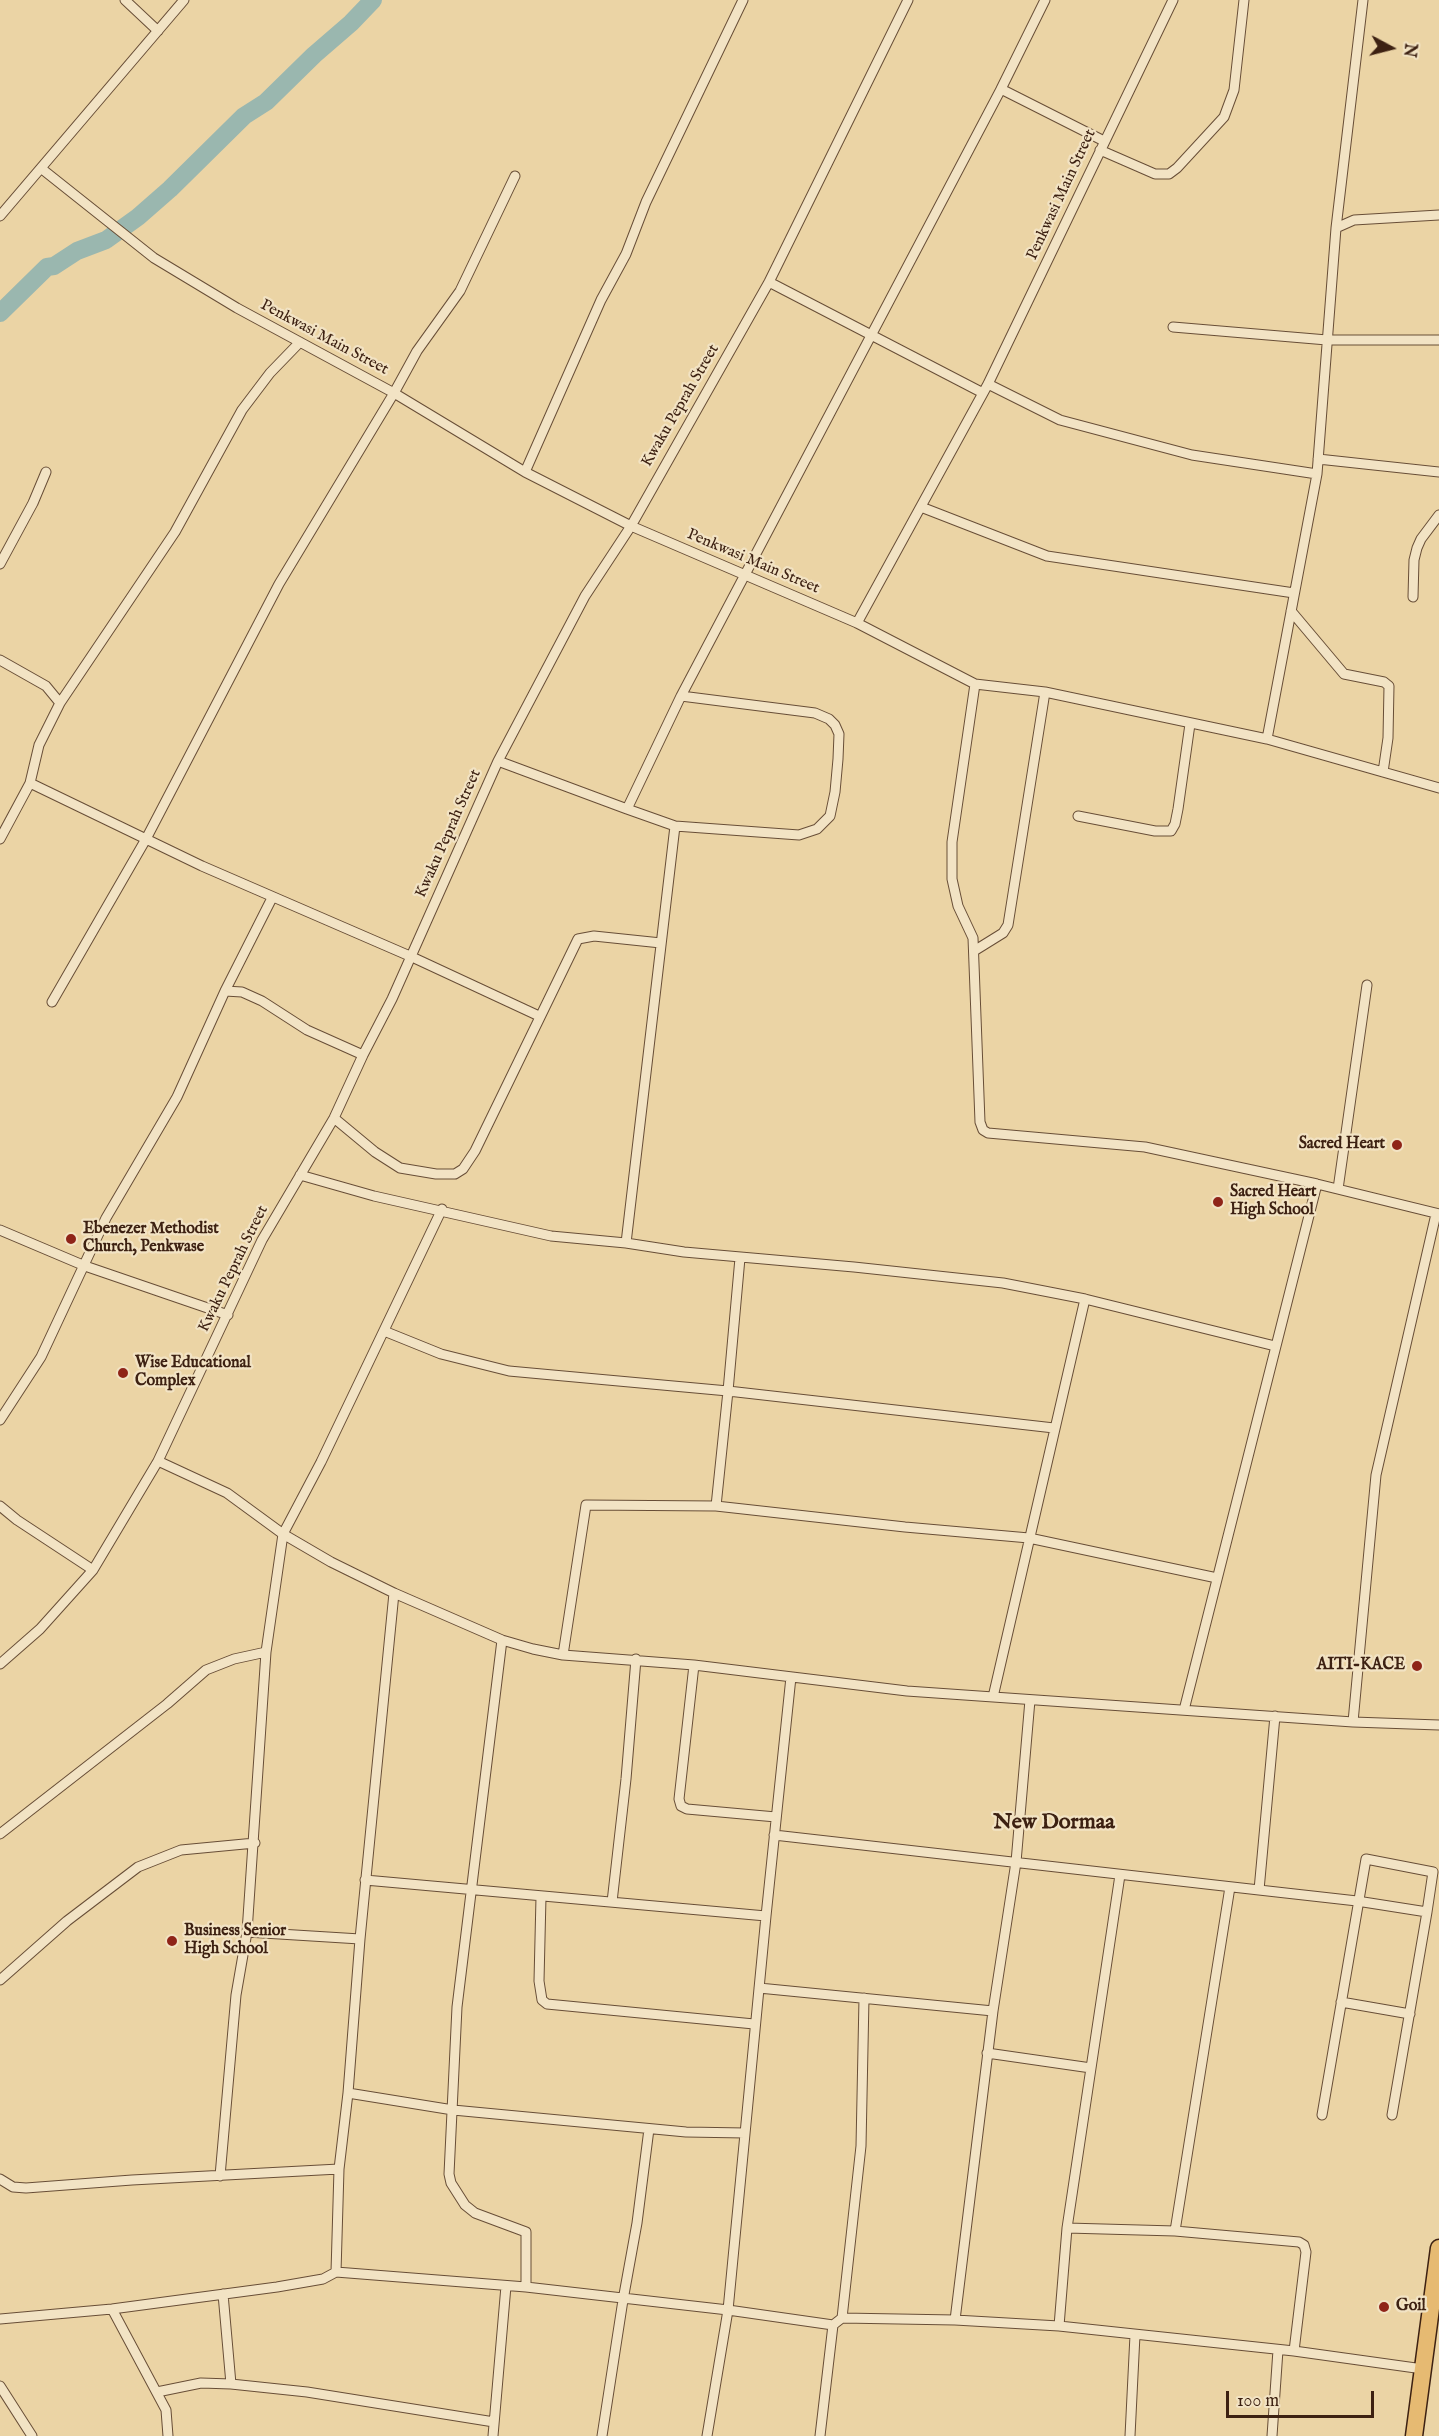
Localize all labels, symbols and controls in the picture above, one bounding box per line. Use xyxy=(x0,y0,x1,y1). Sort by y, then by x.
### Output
north arrow xyxy=(1361,18,1421,78)
text: N xyxy=(1398,42,1420,58)
street label: Penkwasi Main Street xyxy=(1023,127,1101,263)
street label: Penkwasi Main Street xyxy=(257,296,391,380)
street label: Kwaku Peprah Street xyxy=(638,341,724,471)
street label: Penkwasi Main Street xyxy=(684,525,822,599)
street label: Kwaku Peprah Street xyxy=(412,767,486,901)
place label: Sacred Heart xyxy=(1299,1135,1385,1155)
marker: Sacred Heart xyxy=(1390,1138,1404,1152)
place label: Sacred Heart High School xyxy=(1230,1183,1316,1221)
marker: Sacred Heart High School xyxy=(1211,1195,1225,1209)
street label: Kwaku Peprah Street xyxy=(195,1203,273,1335)
place label: Ebenezer Methodist Church, Penkwase xyxy=(83,1220,219,1258)
marker: Ebenezer Methodist Church, Penkwase xyxy=(64,1232,78,1246)
place label: Wise Educational Complex xyxy=(135,1354,251,1392)
marker: Wise Educational Complex xyxy=(116,1366,130,1380)
place label: AITI-KACE xyxy=(1317,1656,1405,1676)
marker: AITI-KACE xyxy=(1410,1659,1424,1673)
district label: New Dormaa xyxy=(993,1810,1115,1836)
place label: Business Senior High School xyxy=(184,1922,286,1960)
marker: Business Senior High School xyxy=(165,1934,179,1948)
place label: Goil xyxy=(1396,2297,1426,2317)
marker: Goil xyxy=(1377,2300,1391,2314)
scale bar xyxy=(1229,2379,1378,2417)
text: 100 m xyxy=(1237,2390,1279,2413)

